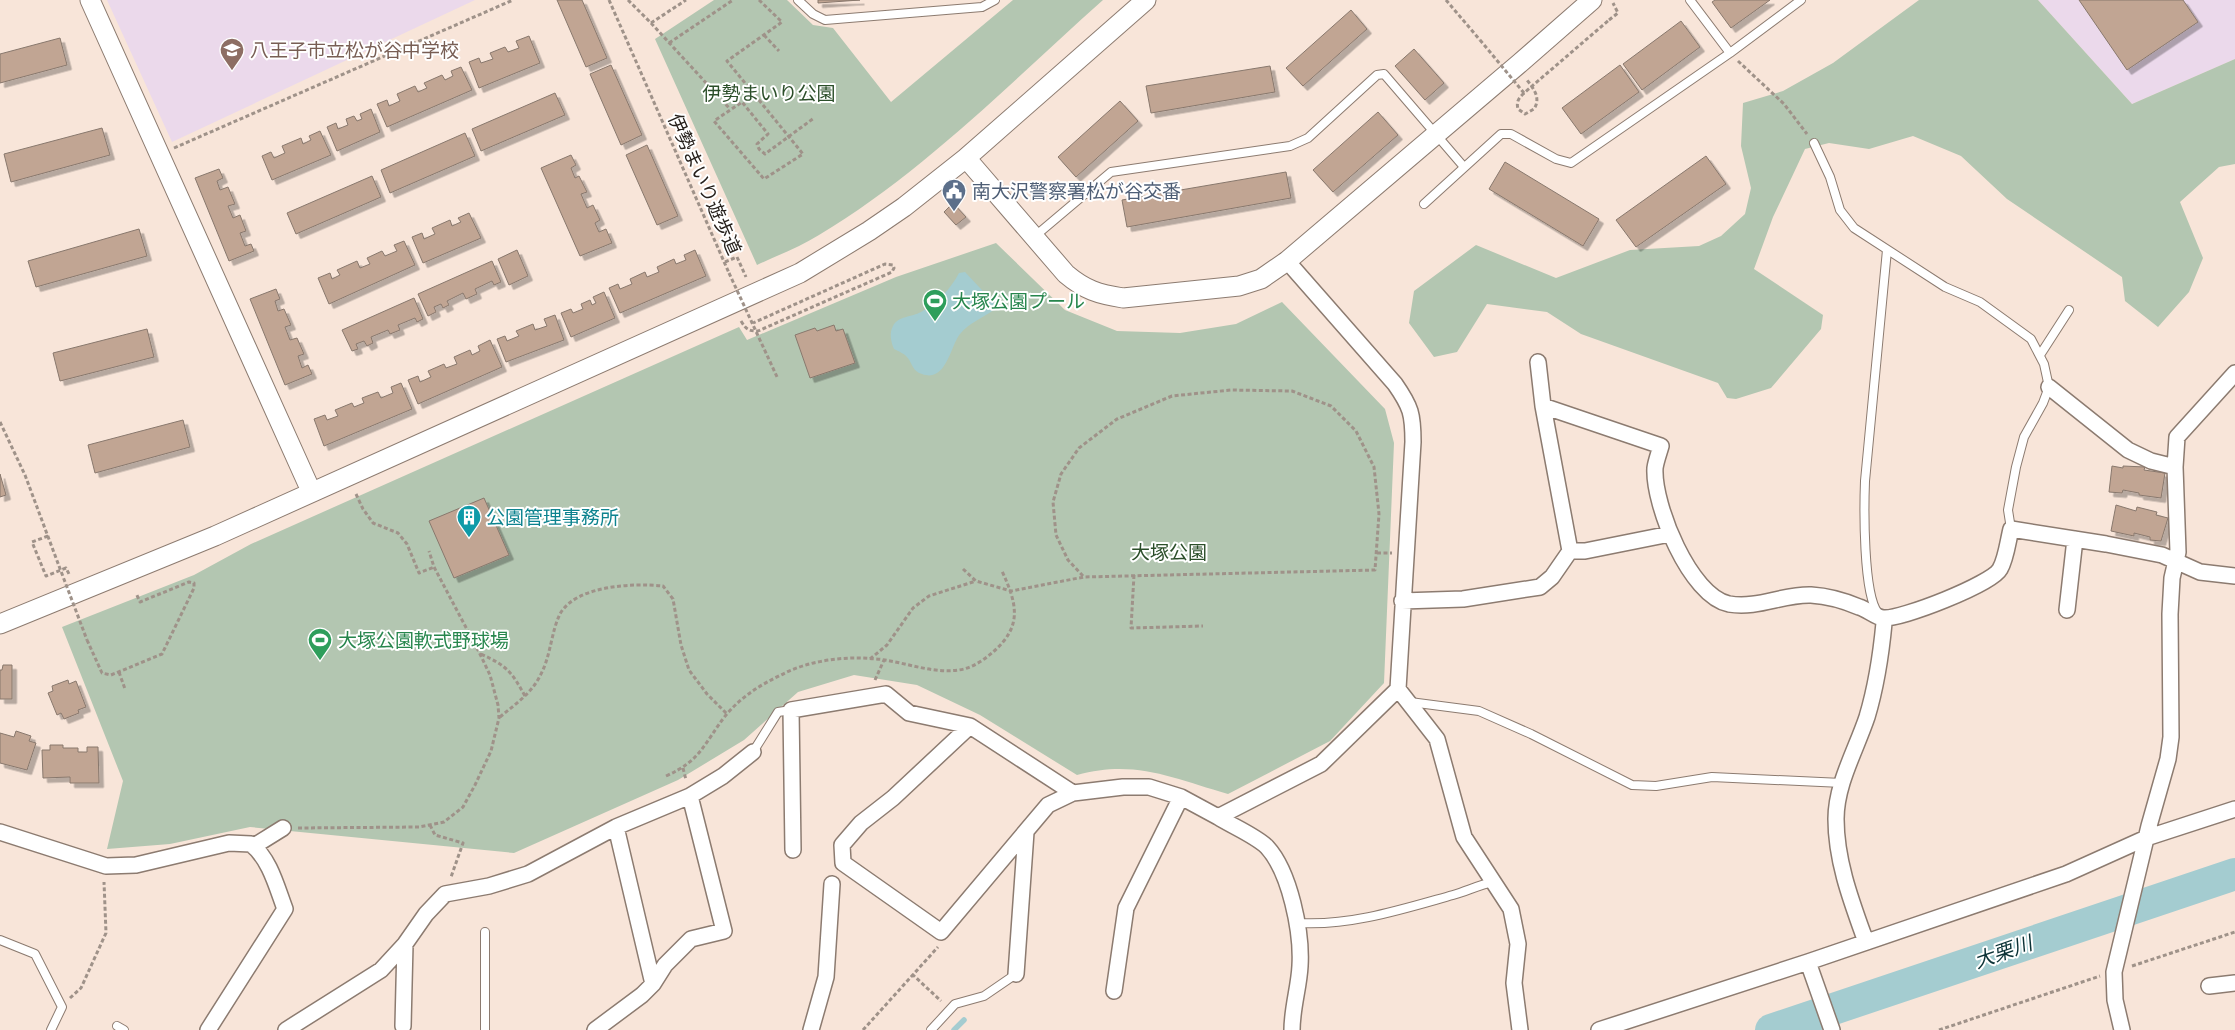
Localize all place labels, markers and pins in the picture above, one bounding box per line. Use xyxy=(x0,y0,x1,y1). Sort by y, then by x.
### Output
school or university icon: 八王子市立松が谷中学校 xyxy=(219,37,245,71)
place label: 八王子市立松が谷中学校 xyxy=(250,37,459,64)
public building icon: 南大沢警察署松が谷交番 xyxy=(941,178,967,212)
place label: 南大沢警察署松が谷交番 xyxy=(972,178,1181,205)
sports icon: 大塚公園プール xyxy=(922,288,948,322)
place label: 大塚公園プール xyxy=(952,288,1085,315)
building icon: 公園管理事務所 xyxy=(456,504,482,538)
place label: 公園管理事務所 xyxy=(486,504,619,531)
sports icon: 大塚公園軟式野球場 xyxy=(307,627,333,661)
place label: 大塚公園軟式野球場 xyxy=(338,627,509,654)

